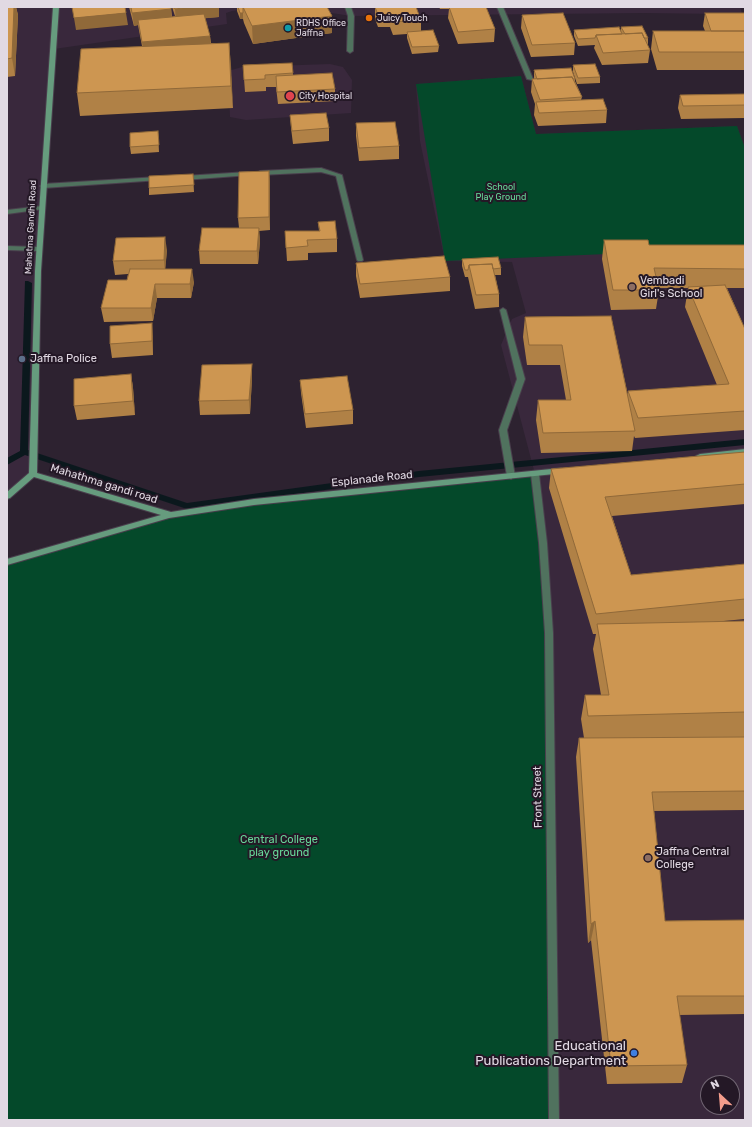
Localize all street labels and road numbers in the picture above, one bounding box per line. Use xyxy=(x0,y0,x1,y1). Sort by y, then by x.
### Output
street label: Mahatma Gandhi Road xyxy=(23,180,39,274)
street label: Mahathma gandi road xyxy=(49,461,159,507)
street label: Esplanade Road xyxy=(331,468,413,490)
street label: Front Street xyxy=(531,766,545,828)

